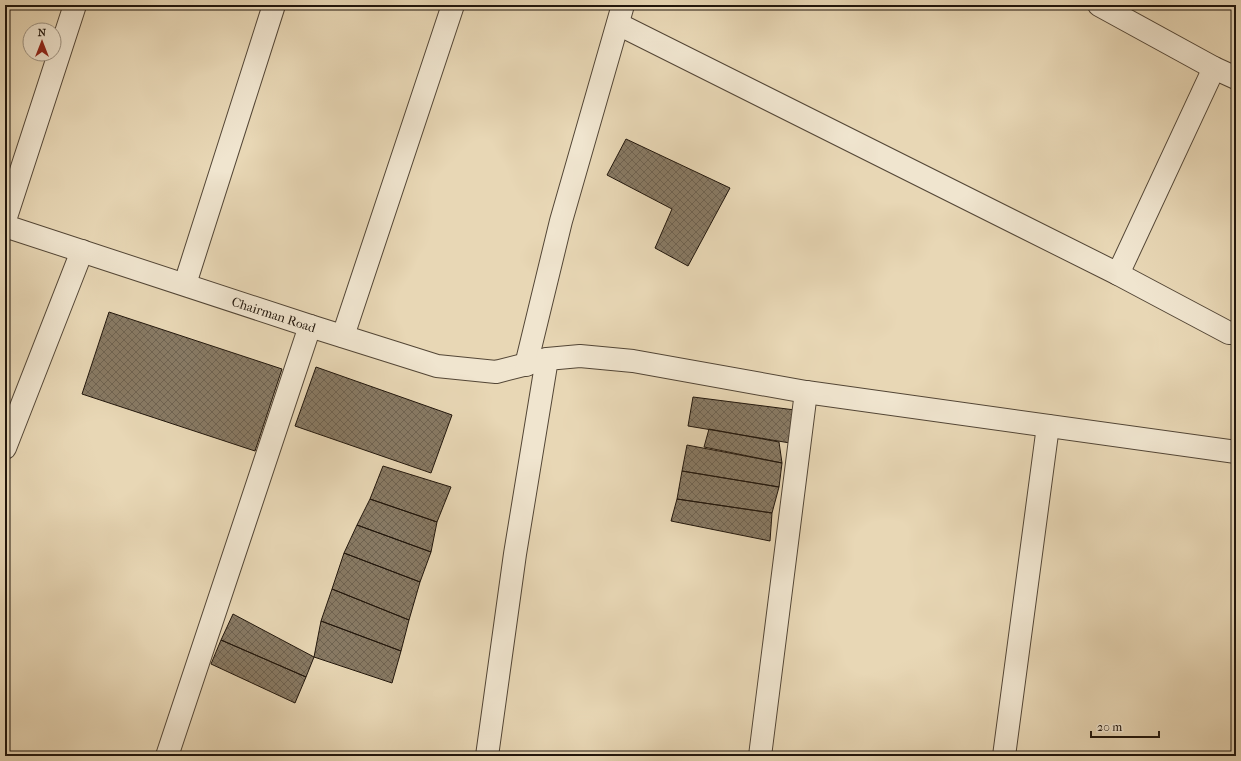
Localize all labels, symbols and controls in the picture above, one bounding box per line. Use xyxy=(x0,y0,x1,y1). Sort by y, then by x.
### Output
north arrow xyxy=(22,22,62,62)
text: N xyxy=(38,26,47,39)
street label: Chairman Road xyxy=(230,294,319,336)
scale bar xyxy=(1091,713,1159,739)
text: 20 m xyxy=(1097,720,1122,734)

